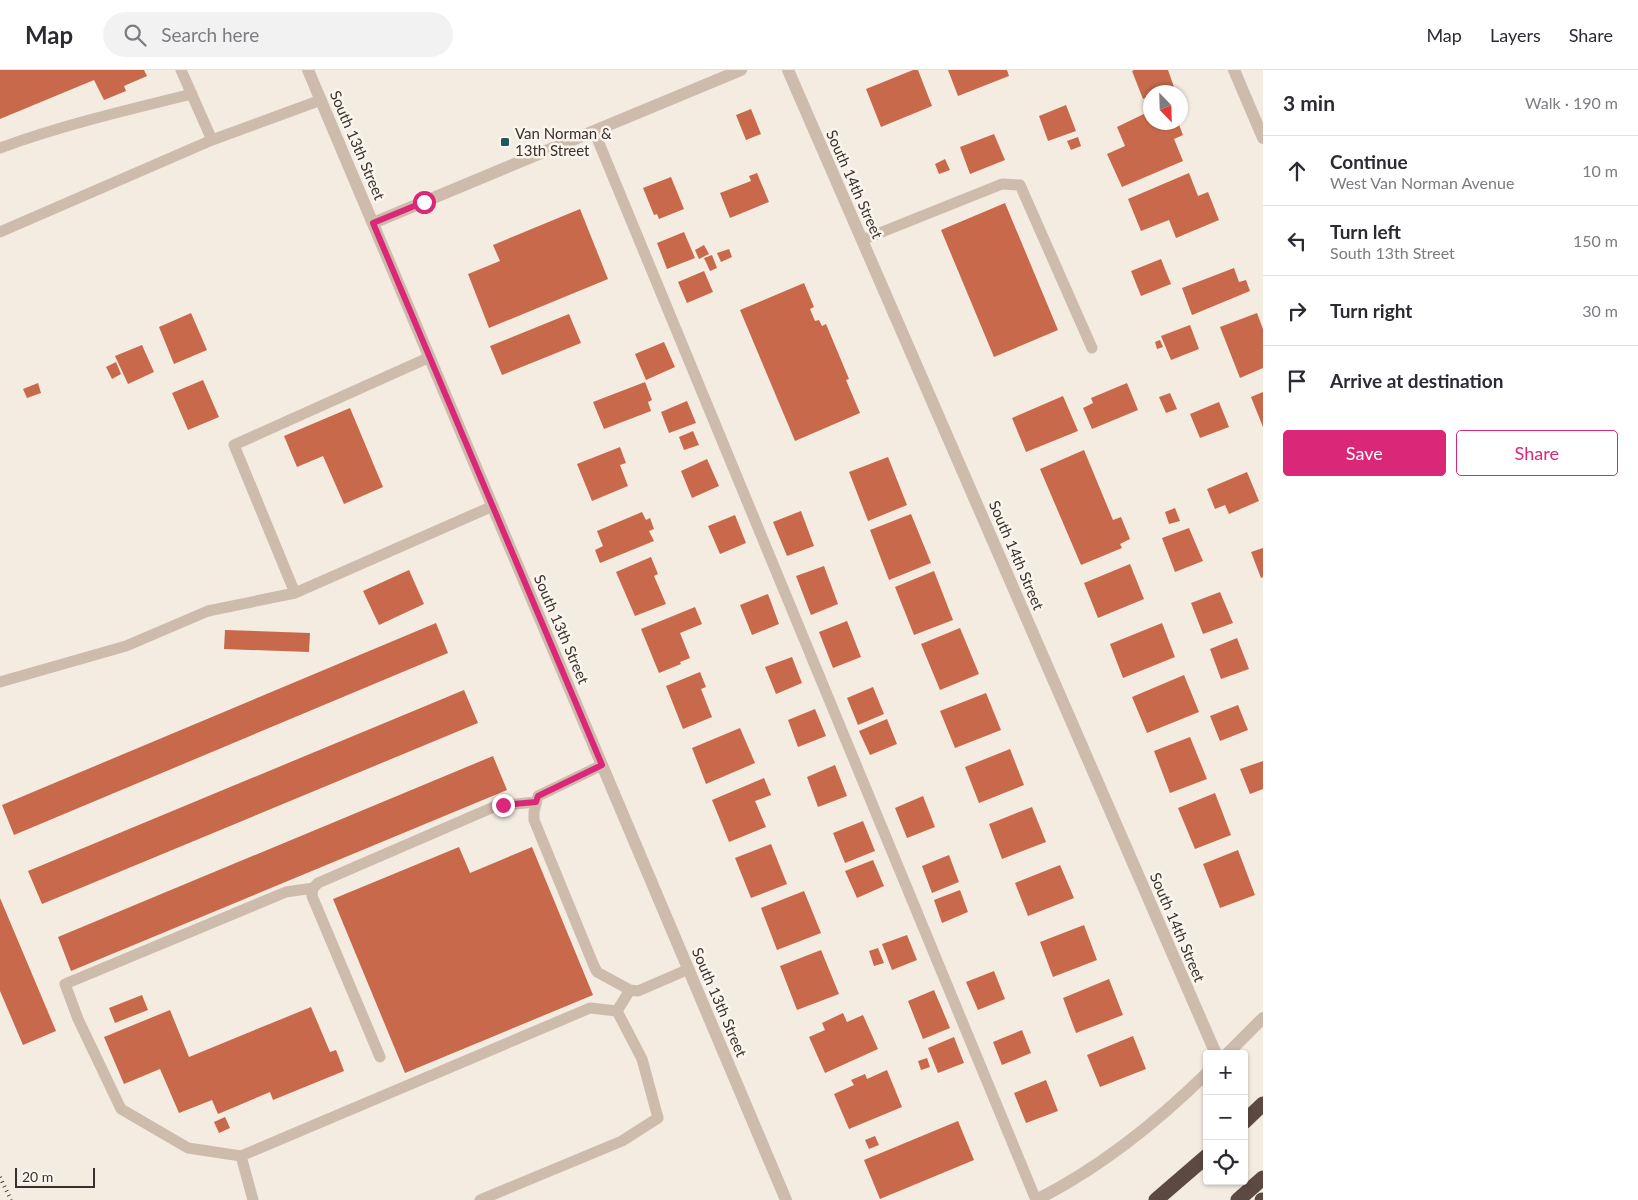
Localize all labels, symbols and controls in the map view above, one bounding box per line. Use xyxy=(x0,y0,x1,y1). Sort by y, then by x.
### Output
search box xyxy=(103,12,453,57)
text: Map xyxy=(25,20,73,49)
icon: search xyxy=(121,21,149,49)
text: Search here xyxy=(161,23,259,46)
text: Map xyxy=(1426,24,1462,46)
text: Layers xyxy=(1490,24,1541,46)
text: Share xyxy=(1569,24,1613,46)
north arrow xyxy=(1143,85,1188,130)
street label: South 13th Street xyxy=(327,88,389,203)
text: 3 min xyxy=(1283,90,1335,115)
text: Walk · 190 m xyxy=(1525,93,1618,112)
place label: Van Norman & 13th Street xyxy=(515,124,612,159)
street label: South 14th Street xyxy=(823,127,887,242)
marker: Van Norman & 13th Street xyxy=(499,136,511,148)
text: Continue xyxy=(1330,150,1408,173)
icon: ahead xyxy=(1283,157,1311,185)
text: 10 m xyxy=(1582,161,1618,180)
text: West Van Norman Avenue xyxy=(1330,173,1514,192)
route start xyxy=(413,191,436,214)
text: Turn left xyxy=(1330,220,1401,243)
icon: left xyxy=(1283,227,1311,255)
text: 150 m xyxy=(1573,231,1618,250)
text: South 13th Street xyxy=(1330,243,1455,262)
icon: right xyxy=(1283,297,1311,325)
text: Turn right xyxy=(1330,299,1412,322)
text: 30 m xyxy=(1582,301,1618,320)
icon: arrive xyxy=(1283,367,1311,395)
text: Arrive at destination xyxy=(1330,369,1503,392)
button: Save xyxy=(1283,430,1446,476)
button: Share xyxy=(1456,430,1618,476)
street label: South 14th Street xyxy=(986,498,1048,613)
street label: South 13th Street xyxy=(531,572,593,687)
route end xyxy=(492,794,515,817)
street label: South 14th Street xyxy=(1147,870,1209,985)
street label: South 13th Street xyxy=(689,945,751,1060)
map controls xyxy=(1203,1050,1248,1185)
button: + xyxy=(1203,1050,1248,1095)
button: − xyxy=(1203,1095,1248,1140)
button: locate xyxy=(1203,1140,1248,1185)
scale bar xyxy=(15,1165,95,1188)
text: 20 m xyxy=(22,1168,53,1185)

